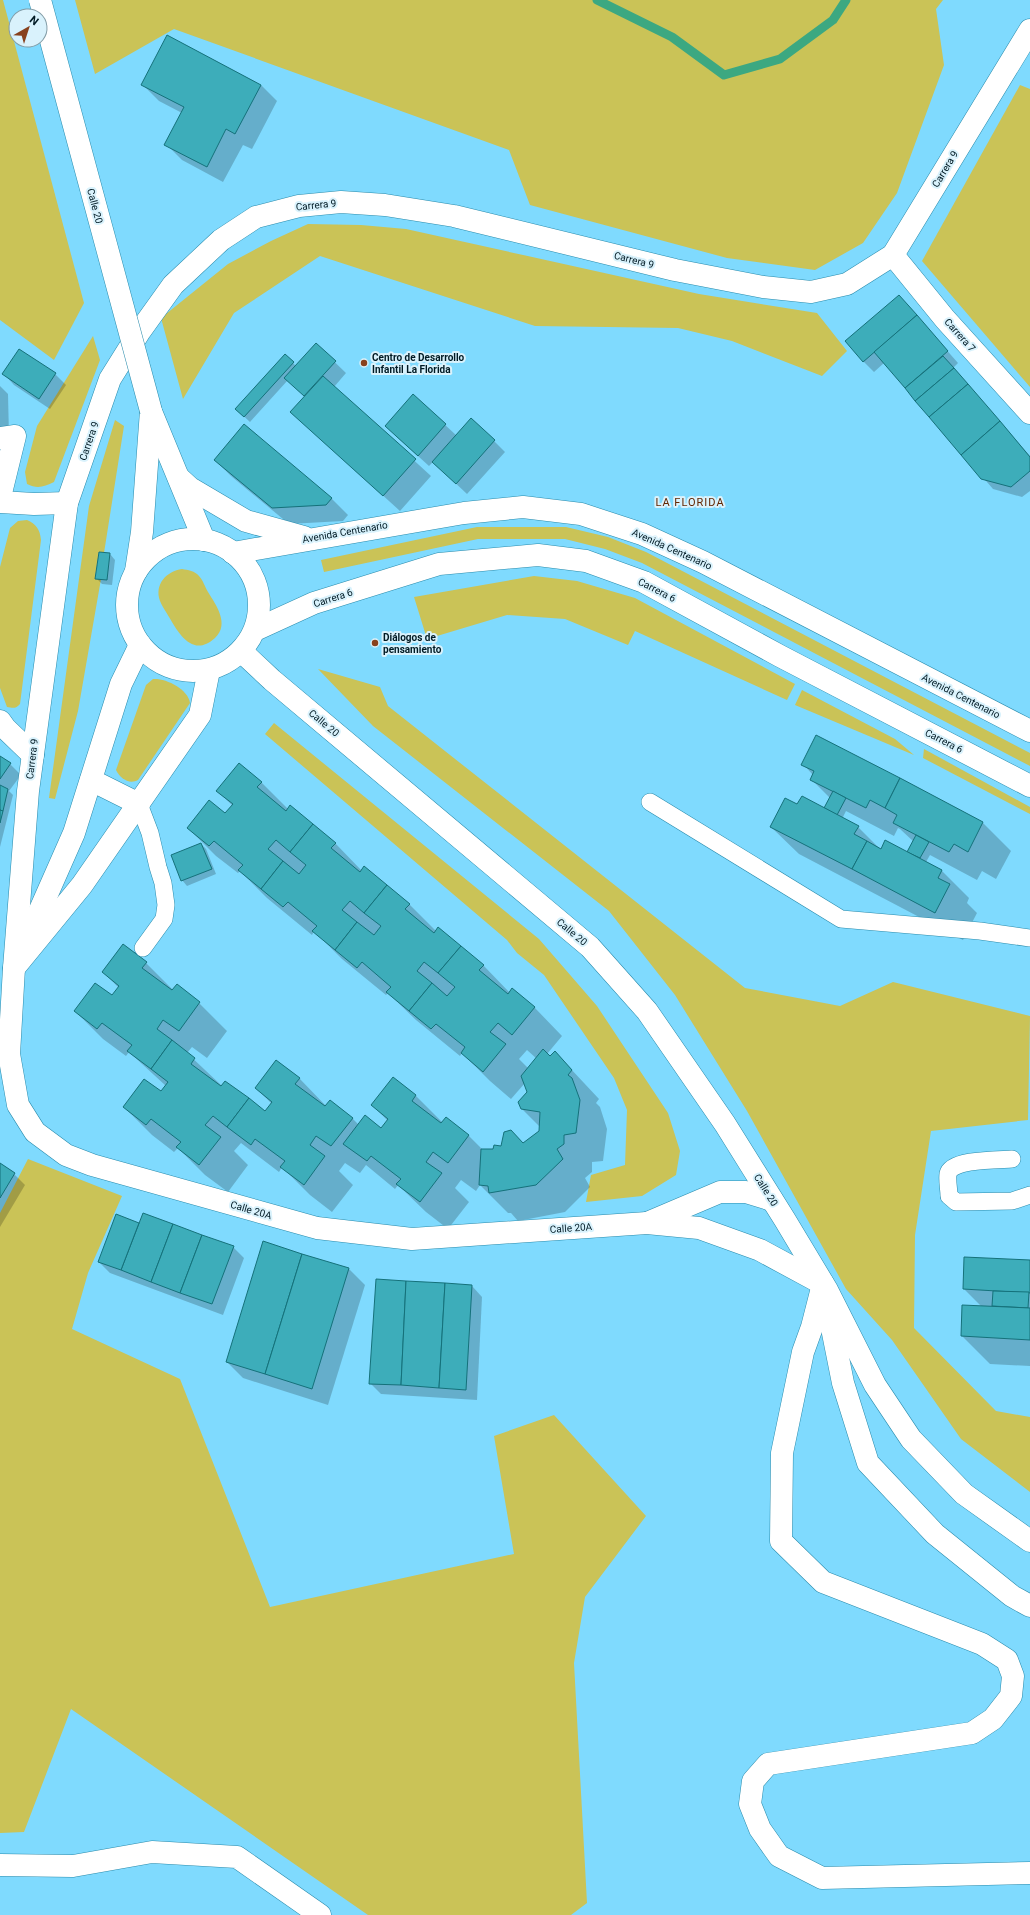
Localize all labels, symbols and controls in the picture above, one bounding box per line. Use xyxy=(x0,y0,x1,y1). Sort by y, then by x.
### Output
north arrow xyxy=(8,8,48,48)
text: N xyxy=(27,13,41,28)
street label: Carrera 9 xyxy=(930,149,960,189)
street label: Calle 20 xyxy=(85,187,105,225)
street label: Carrera 9 xyxy=(295,197,337,213)
street label: Carrera 9 xyxy=(613,250,655,270)
street label: Carrera 7 xyxy=(942,316,978,354)
place label: Centro de Desarrollo Infantil La Florida xyxy=(372,352,465,375)
marker: Centro de Desarrollo Infantil La Florida xyxy=(359,358,369,368)
street label: Carrera 9 xyxy=(77,420,101,462)
district label: LA FLORIDA xyxy=(655,496,725,509)
street label: Avenida Centenario xyxy=(302,519,389,545)
street label: Avenida Centenario xyxy=(630,526,714,572)
street label: Carrera 6 xyxy=(636,576,678,604)
street label: Carrera 6 xyxy=(312,586,354,610)
place label: Diálogos de pensamiento xyxy=(383,632,442,655)
marker: Diálogos de pensamiento xyxy=(370,638,380,648)
street label: Avenida Centenario xyxy=(920,672,1002,721)
street label: Calle 20 xyxy=(307,707,342,739)
street label: Carrera 6 xyxy=(923,727,965,755)
street label: Carrera 9 xyxy=(24,738,40,780)
street label: Calle 20 xyxy=(555,916,590,948)
street label: Calle 20 xyxy=(752,1172,780,1208)
street label: Calle 20A xyxy=(229,1199,273,1221)
street label: Calle 20A xyxy=(549,1221,593,1235)

